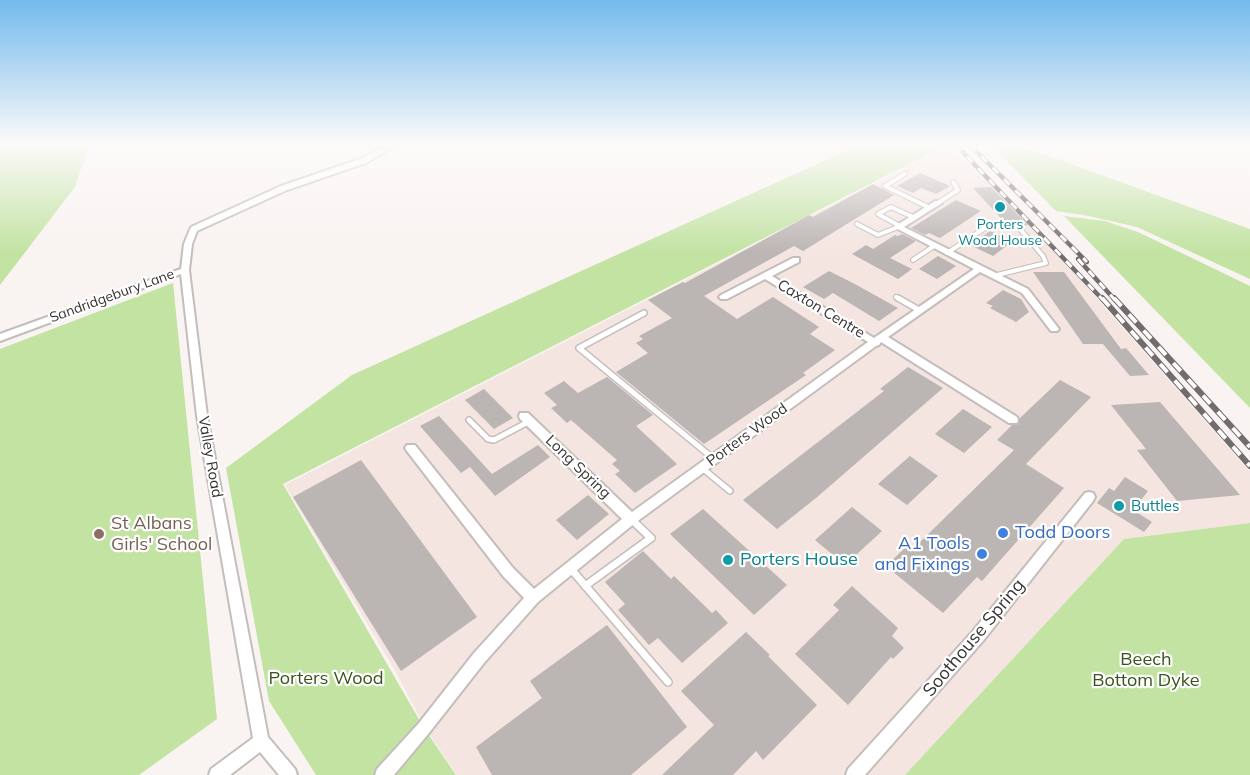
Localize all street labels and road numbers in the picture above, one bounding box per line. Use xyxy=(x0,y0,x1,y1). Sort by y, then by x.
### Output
street label: Sandridgebury Lane xyxy=(47,266,177,326)
street label: Caxton Centre xyxy=(774,276,868,342)
street label: Porters Wood xyxy=(703,400,791,470)
street label: Valley Road xyxy=(194,415,226,499)
street label: Long Spring xyxy=(542,431,614,503)
street label: Soothouse Spring xyxy=(919,575,1029,701)

